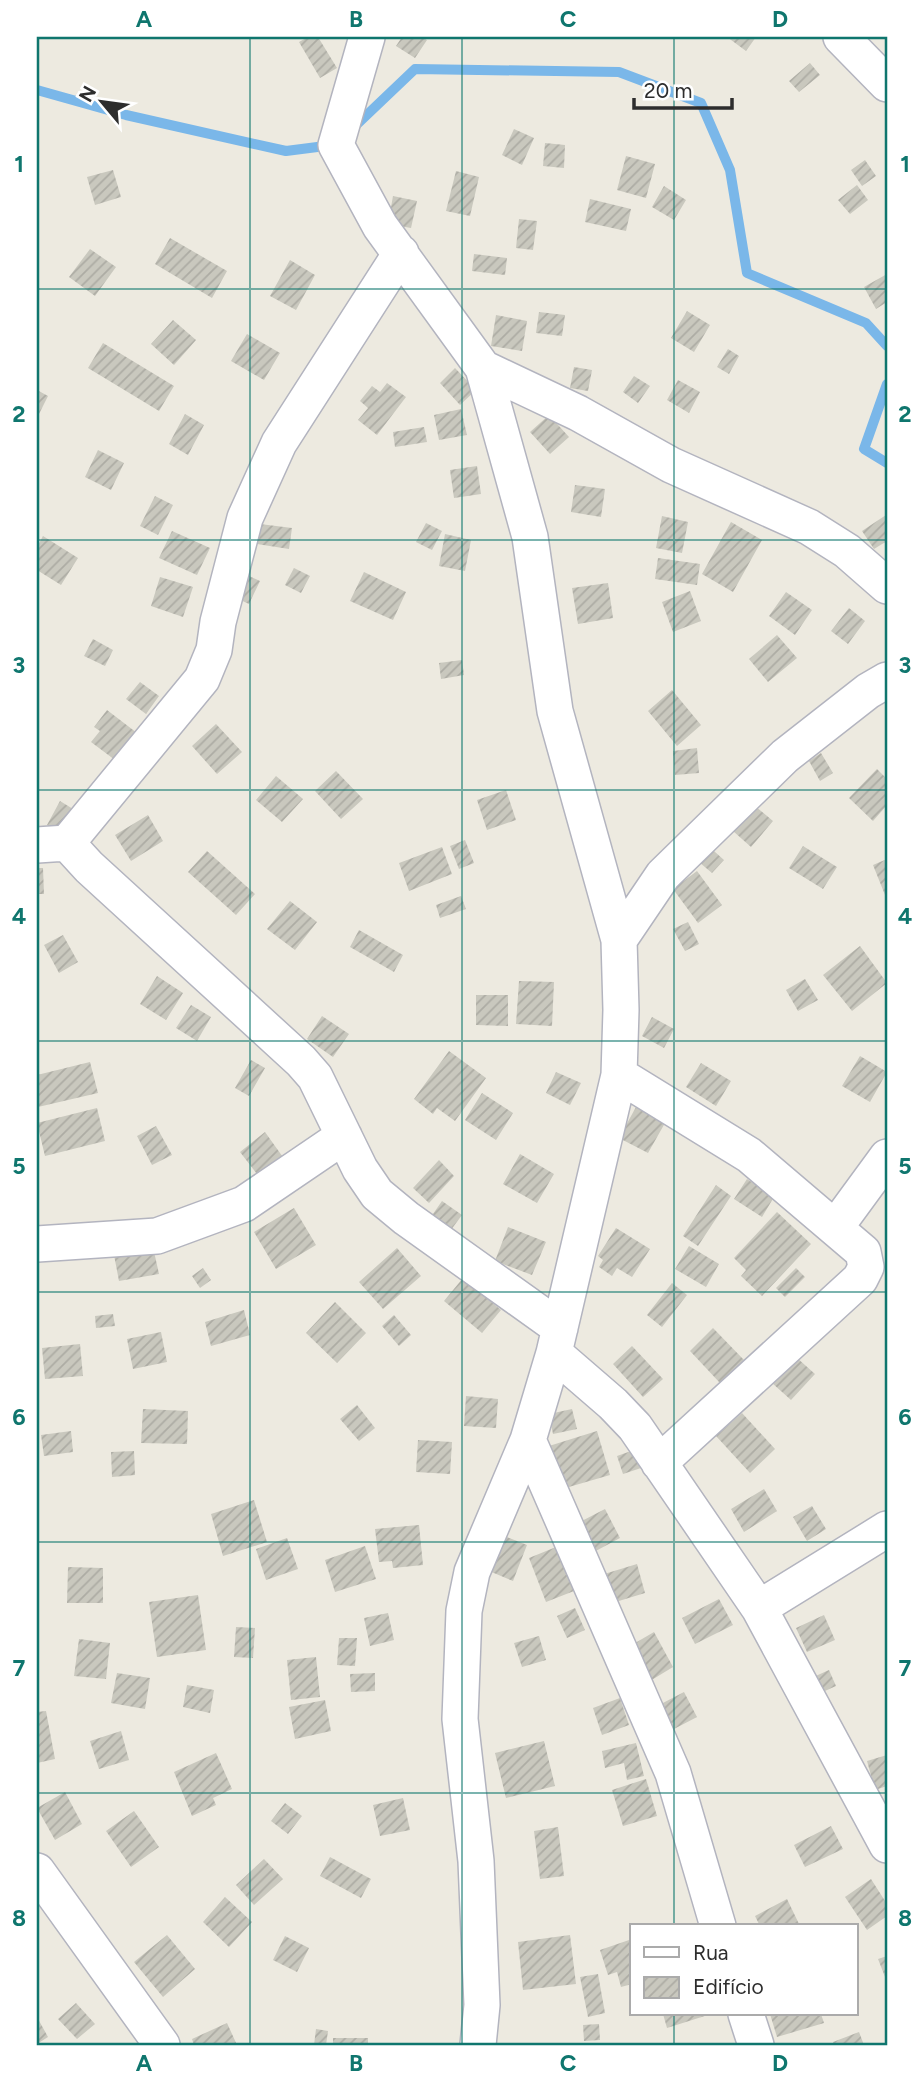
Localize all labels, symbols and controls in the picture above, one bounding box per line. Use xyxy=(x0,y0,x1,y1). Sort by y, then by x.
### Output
text: A xyxy=(136,5,153,33)
text: B xyxy=(349,5,363,33)
text: C xyxy=(560,5,577,33)
text: D xyxy=(772,5,788,33)
north arrow xyxy=(66,66,136,136)
scale bar xyxy=(634,66,732,110)
text: 20 m xyxy=(644,78,692,103)
text: N xyxy=(74,82,101,106)
text: 1 xyxy=(14,150,24,178)
text: 1 xyxy=(900,150,910,178)
text: 2 xyxy=(12,400,26,428)
text: 2 xyxy=(898,400,912,428)
text: 3 xyxy=(13,651,25,679)
text: 3 xyxy=(899,651,911,679)
text: 4 xyxy=(12,902,26,930)
text: 4 xyxy=(898,902,912,930)
text: 5 xyxy=(12,1152,26,1180)
text: 5 xyxy=(898,1152,912,1180)
text: 6 xyxy=(12,1403,26,1431)
text: 6 xyxy=(898,1403,912,1431)
text: 7 xyxy=(13,1654,26,1682)
text: 7 xyxy=(899,1654,912,1682)
text: 8 xyxy=(12,1904,26,1932)
text: 8 xyxy=(898,1904,912,1932)
legend xyxy=(630,1924,858,2016)
text: Rua xyxy=(693,1940,729,1965)
text: Edifício xyxy=(693,1974,764,1999)
text: A xyxy=(136,2049,153,2077)
text: B xyxy=(349,2049,363,2077)
text: C xyxy=(560,2049,577,2077)
text: D xyxy=(772,2049,788,2077)

